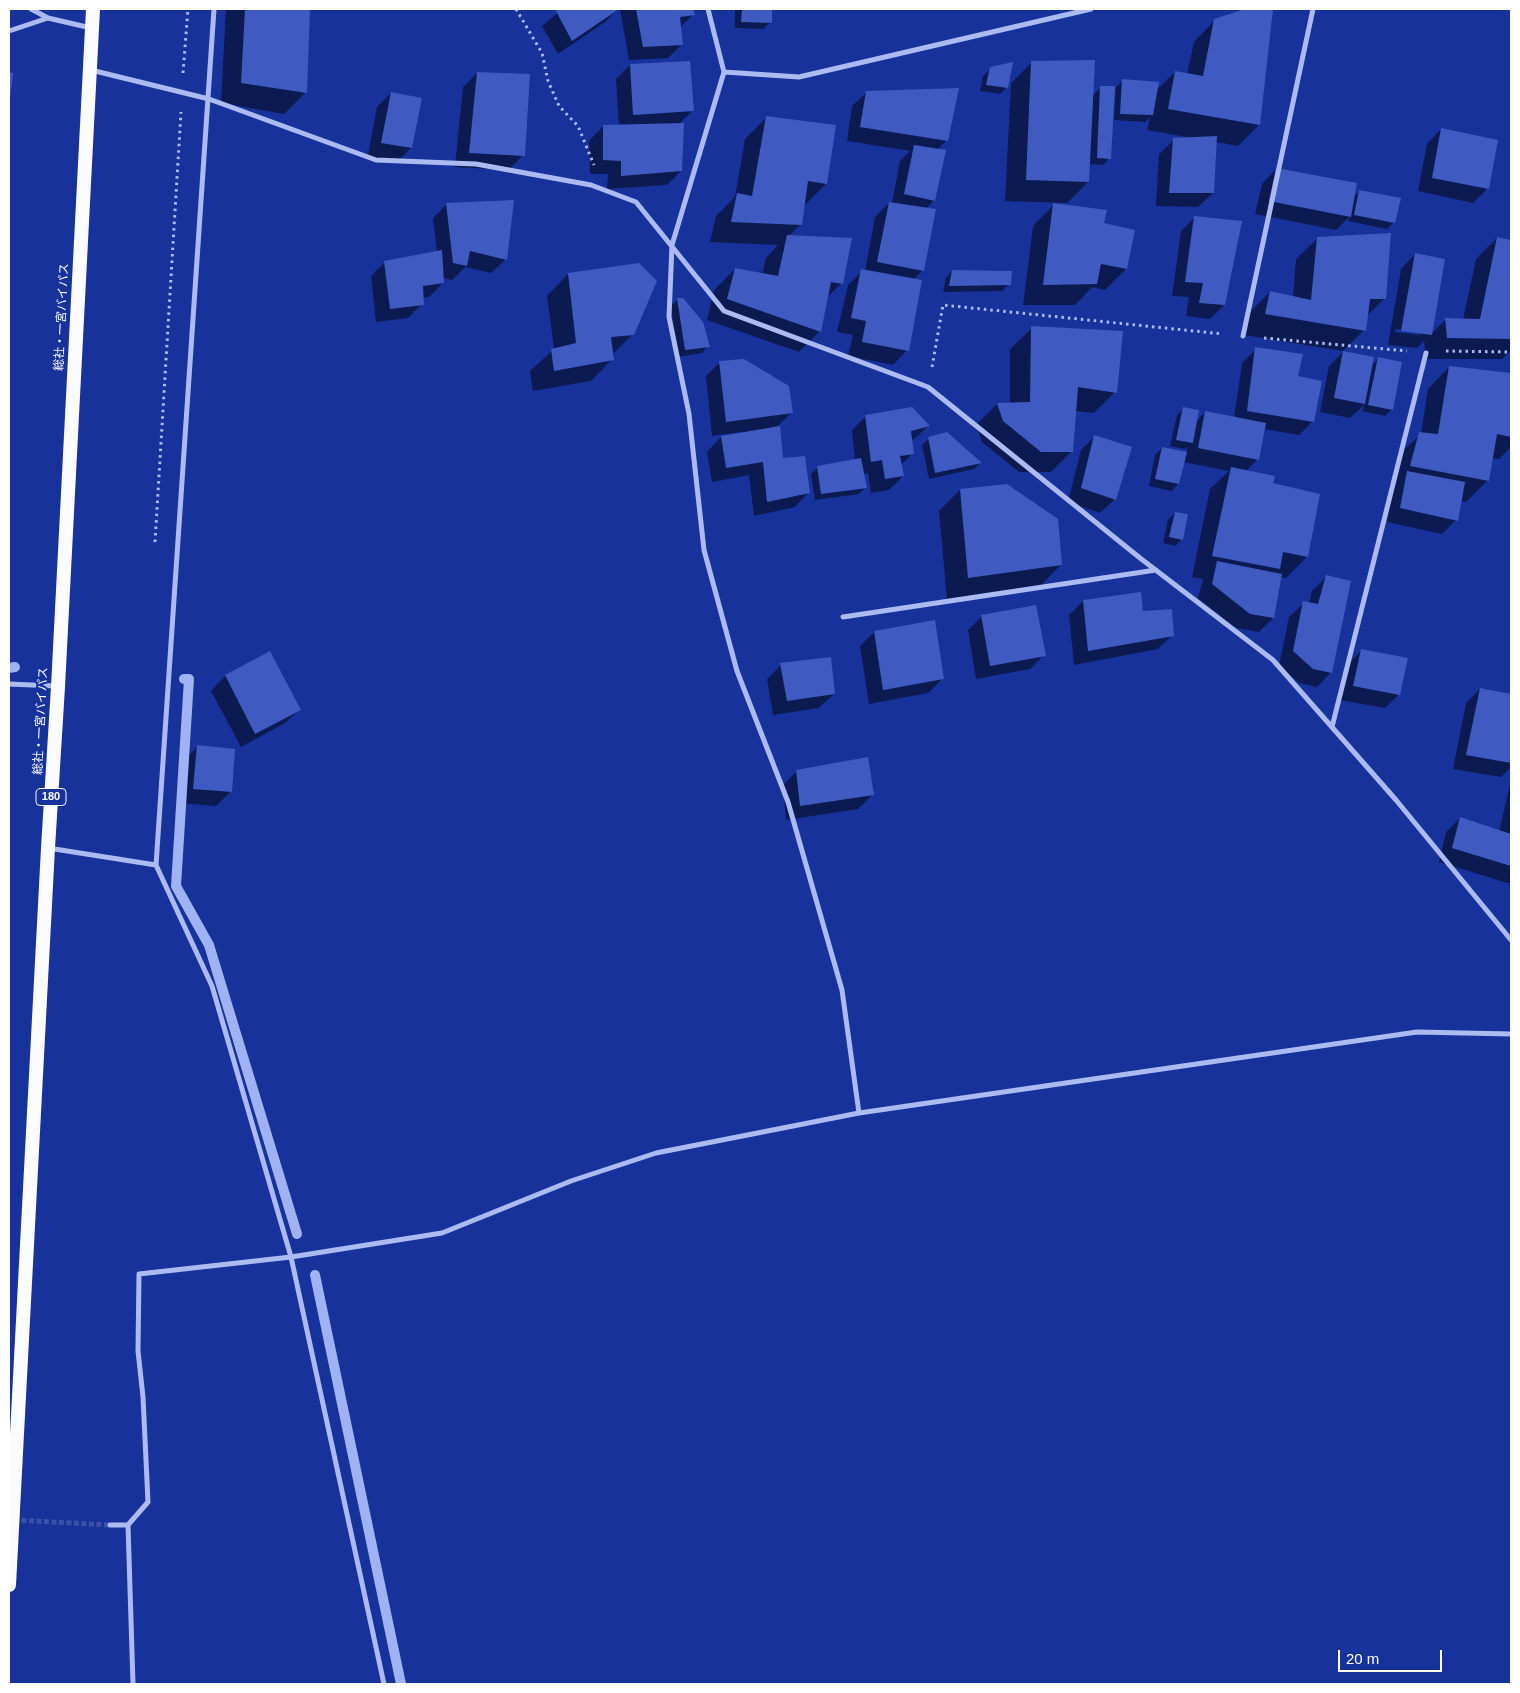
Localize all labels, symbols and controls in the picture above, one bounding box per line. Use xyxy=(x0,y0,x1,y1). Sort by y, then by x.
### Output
street label: 総社・一宮バイパス xyxy=(52,263,72,371)
street label: 総社・一宮バイパス xyxy=(31,667,51,775)
road number: 180 xyxy=(36,789,66,806)
scale bar xyxy=(1340,1640,1444,1672)
text: 20 m xyxy=(1346,1650,1379,1667)

